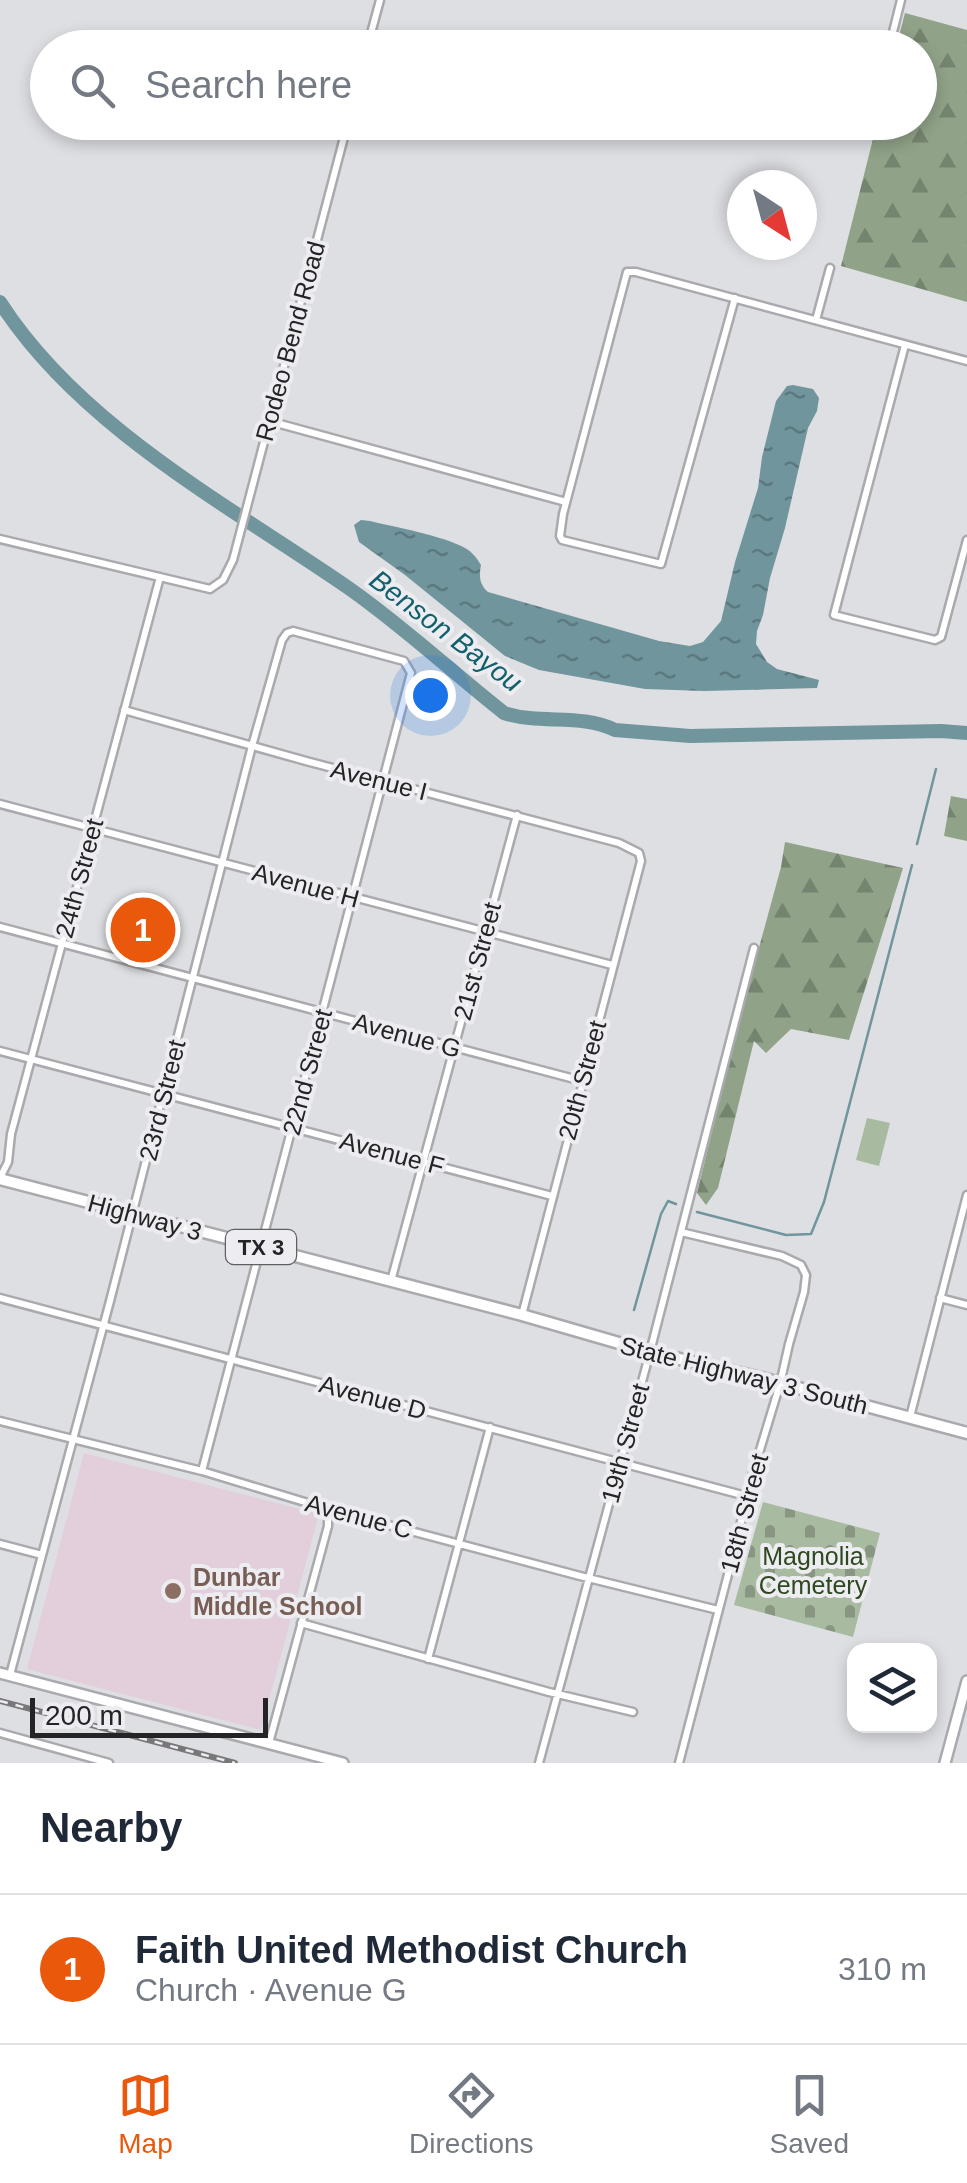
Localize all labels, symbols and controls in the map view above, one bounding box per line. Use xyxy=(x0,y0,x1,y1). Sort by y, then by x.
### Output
search box xyxy=(30,30,937,140)
icon: search xyxy=(65,58,120,113)
text: Search here xyxy=(145,64,352,106)
north arrow xyxy=(727,170,817,260)
street label: Rodeo Bend Road xyxy=(250,238,330,444)
water label: Benson Bayou xyxy=(364,564,528,698)
your location xyxy=(405,670,456,721)
street label: Avenue I xyxy=(328,755,430,805)
street label: 24th Street xyxy=(50,815,108,941)
street label: Avenue H xyxy=(250,857,362,913)
pin: 1 xyxy=(110,892,176,968)
street label: 21st Street xyxy=(448,899,506,1023)
street label: 22nd Street xyxy=(277,1006,337,1138)
street label: Avenue G xyxy=(350,1007,464,1063)
street label: 20th Street xyxy=(553,1017,611,1143)
street label: 23rd Street xyxy=(133,1037,191,1163)
street label: Avenue F xyxy=(337,1126,447,1180)
street label: Highway 3 xyxy=(85,1188,205,1246)
road number: TX 3 xyxy=(226,1230,296,1264)
street label: State Highway 3 South xyxy=(617,1331,871,1419)
street label: Avenue D xyxy=(317,1369,429,1425)
street label: 19th Street xyxy=(596,1380,654,1506)
street label: 18th Street xyxy=(715,1450,773,1576)
street label: Avenue C xyxy=(303,1488,415,1544)
park label: Magnolia Cemetery xyxy=(759,1542,868,1599)
place label: Dunbar Middle School xyxy=(193,1563,362,1620)
marker: Dunbar Middle School xyxy=(162,1580,184,1602)
map controls xyxy=(847,1643,937,1733)
button: layers xyxy=(847,1643,937,1733)
scale bar xyxy=(30,1693,268,1738)
text: 200 m xyxy=(45,1700,123,1731)
text: Nearby xyxy=(40,1804,182,1851)
text: Faith United Methodist Church xyxy=(135,1929,688,1971)
text: 1 xyxy=(64,1951,81,1987)
text: 310 m xyxy=(838,1951,927,1987)
text: Church · Avenue G xyxy=(135,1972,407,2008)
tab: Map xyxy=(118,2068,173,2160)
tab: Directions xyxy=(409,2068,534,2160)
tab: Saved xyxy=(770,2068,849,2160)

